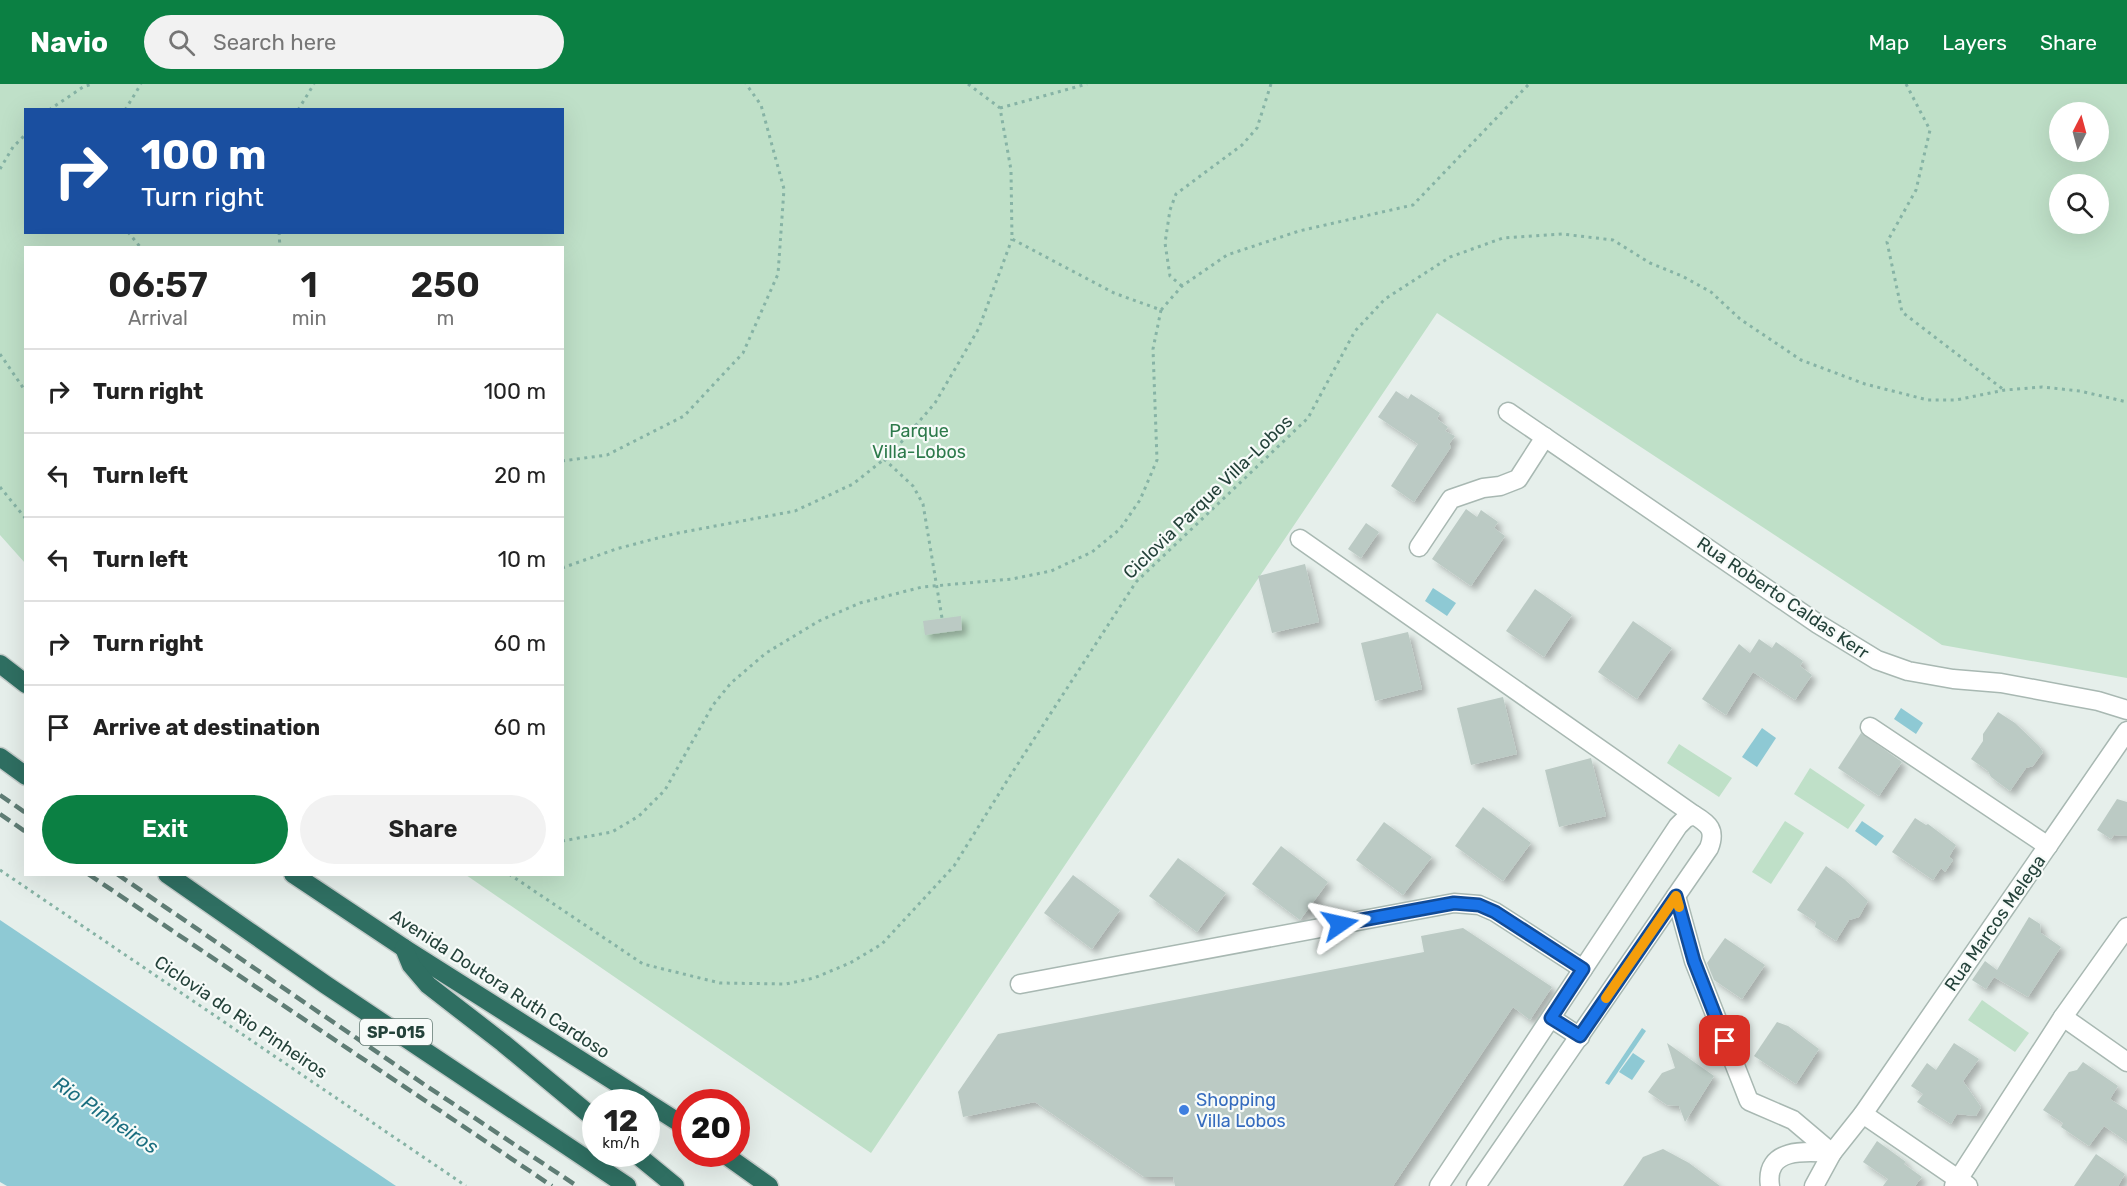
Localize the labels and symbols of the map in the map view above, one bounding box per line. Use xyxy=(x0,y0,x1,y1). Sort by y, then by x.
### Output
north arrow xyxy=(2049,102,2109,162)
street label: Ciclovia Parque Villa-Lobos xyxy=(1119,410,1297,584)
park label: Parque Villa-Lobos xyxy=(872,420,966,463)
street label: Rua Roberto Caldas Kerr xyxy=(1693,532,1873,664)
street label: Rua Marcos Melega xyxy=(1940,851,2050,995)
position arrow xyxy=(1308,892,1372,956)
street label: Avenida Doutora Ruth Cardoso xyxy=(386,905,614,1063)
street label: Ciclovia do Rio Pinheiros xyxy=(150,951,332,1083)
pin xyxy=(1699,1015,1750,1066)
road number: SP-015 xyxy=(360,1019,432,1045)
water label: Rio Pinheiros xyxy=(49,1071,163,1159)
speed limit sign: 20 xyxy=(672,1089,750,1167)
place label: Shopping Villa Lobos xyxy=(1196,1089,1286,1132)
marker: Shopping Villa Lobos xyxy=(1177,1103,1191,1117)

